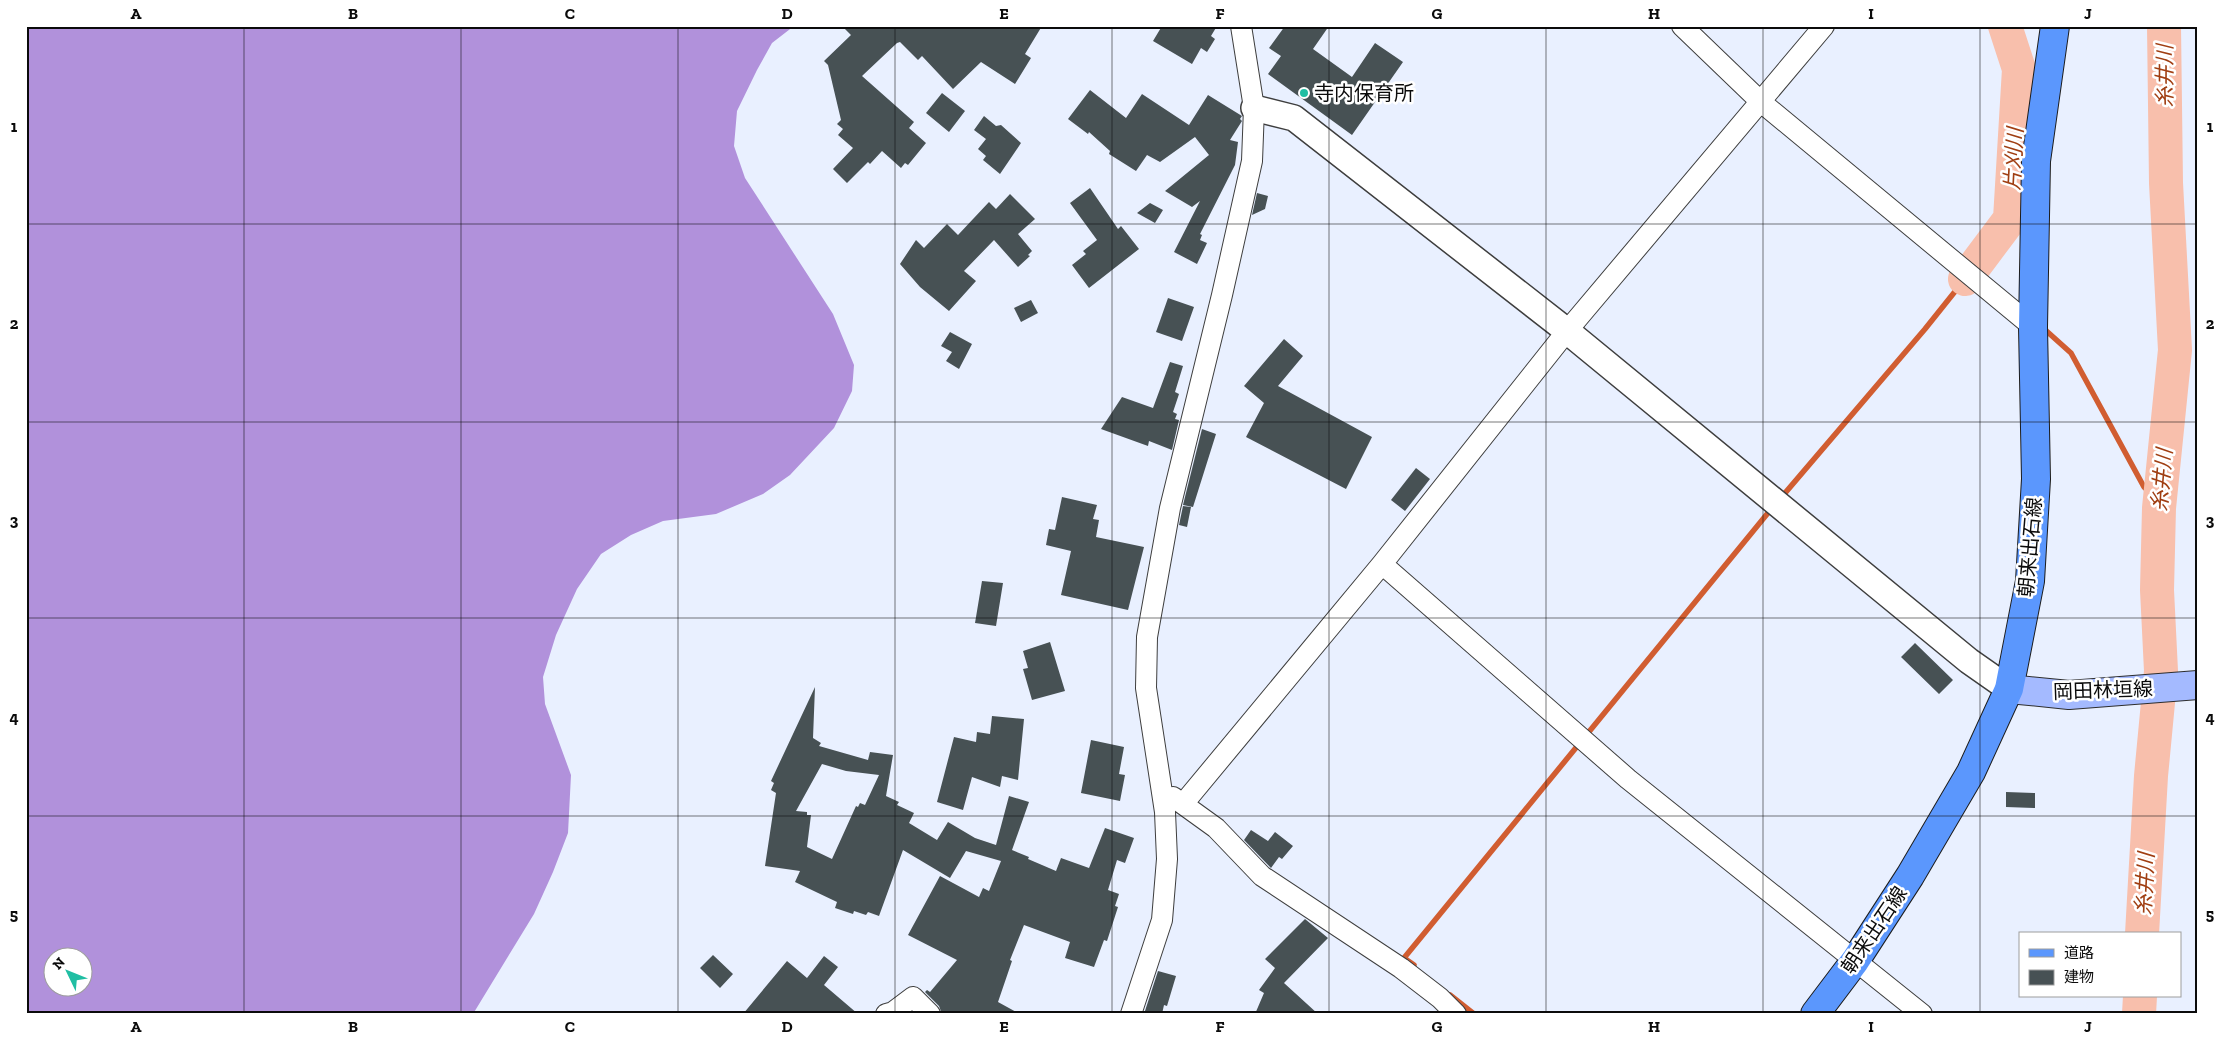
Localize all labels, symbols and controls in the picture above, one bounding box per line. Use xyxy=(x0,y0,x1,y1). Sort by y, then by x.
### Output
text: A xyxy=(131,4,142,23)
text: B xyxy=(348,4,358,23)
text: C xyxy=(565,4,575,23)
text: D xyxy=(781,4,793,23)
text: E xyxy=(999,4,1009,23)
text: F xyxy=(1215,4,1225,23)
text: G xyxy=(1432,4,1443,23)
text: H xyxy=(1648,4,1660,23)
text: I xyxy=(1868,4,1874,23)
text: J xyxy=(2084,4,2092,23)
water label: 糸井川 xyxy=(2152,43,2177,108)
place label: 寺内保育所 xyxy=(1314,81,1414,105)
marker: 寺内保育所 xyxy=(1298,87,1310,99)
text: 1 xyxy=(11,117,18,136)
text: 1 xyxy=(2207,117,2214,136)
water label: 片刈川 xyxy=(1999,125,2028,191)
text: 2 xyxy=(10,314,19,333)
text: 2 xyxy=(2206,314,2215,333)
water label: 糸井川 xyxy=(2146,445,2177,512)
street label: 朝来出石線 xyxy=(2014,496,2046,598)
text: 3 xyxy=(10,511,19,530)
text: 3 xyxy=(2206,511,2215,530)
street label: 岡田林垣線 xyxy=(2053,676,2153,704)
text: 4 xyxy=(9,708,19,727)
text: 4 xyxy=(2205,708,2215,727)
water label: 糸井川 xyxy=(2130,850,2159,916)
street label: 朝来出石線 xyxy=(1836,882,1912,978)
text: 5 xyxy=(10,905,18,924)
text: 5 xyxy=(2206,905,2214,924)
legend xyxy=(2019,932,2182,998)
text: 道路 xyxy=(2064,944,2094,962)
north arrow xyxy=(42,948,92,998)
text: N xyxy=(49,954,69,973)
text: 建物 xyxy=(2064,968,2094,986)
text: A xyxy=(131,1017,142,1036)
text: B xyxy=(348,1017,358,1036)
text: C xyxy=(565,1017,575,1036)
text: D xyxy=(781,1017,793,1036)
text: E xyxy=(999,1017,1009,1036)
text: F xyxy=(1215,1017,1225,1036)
text: G xyxy=(1432,1017,1443,1036)
text: H xyxy=(1648,1017,1660,1036)
text: I xyxy=(1868,1017,1874,1036)
text: J xyxy=(2084,1017,2092,1036)

